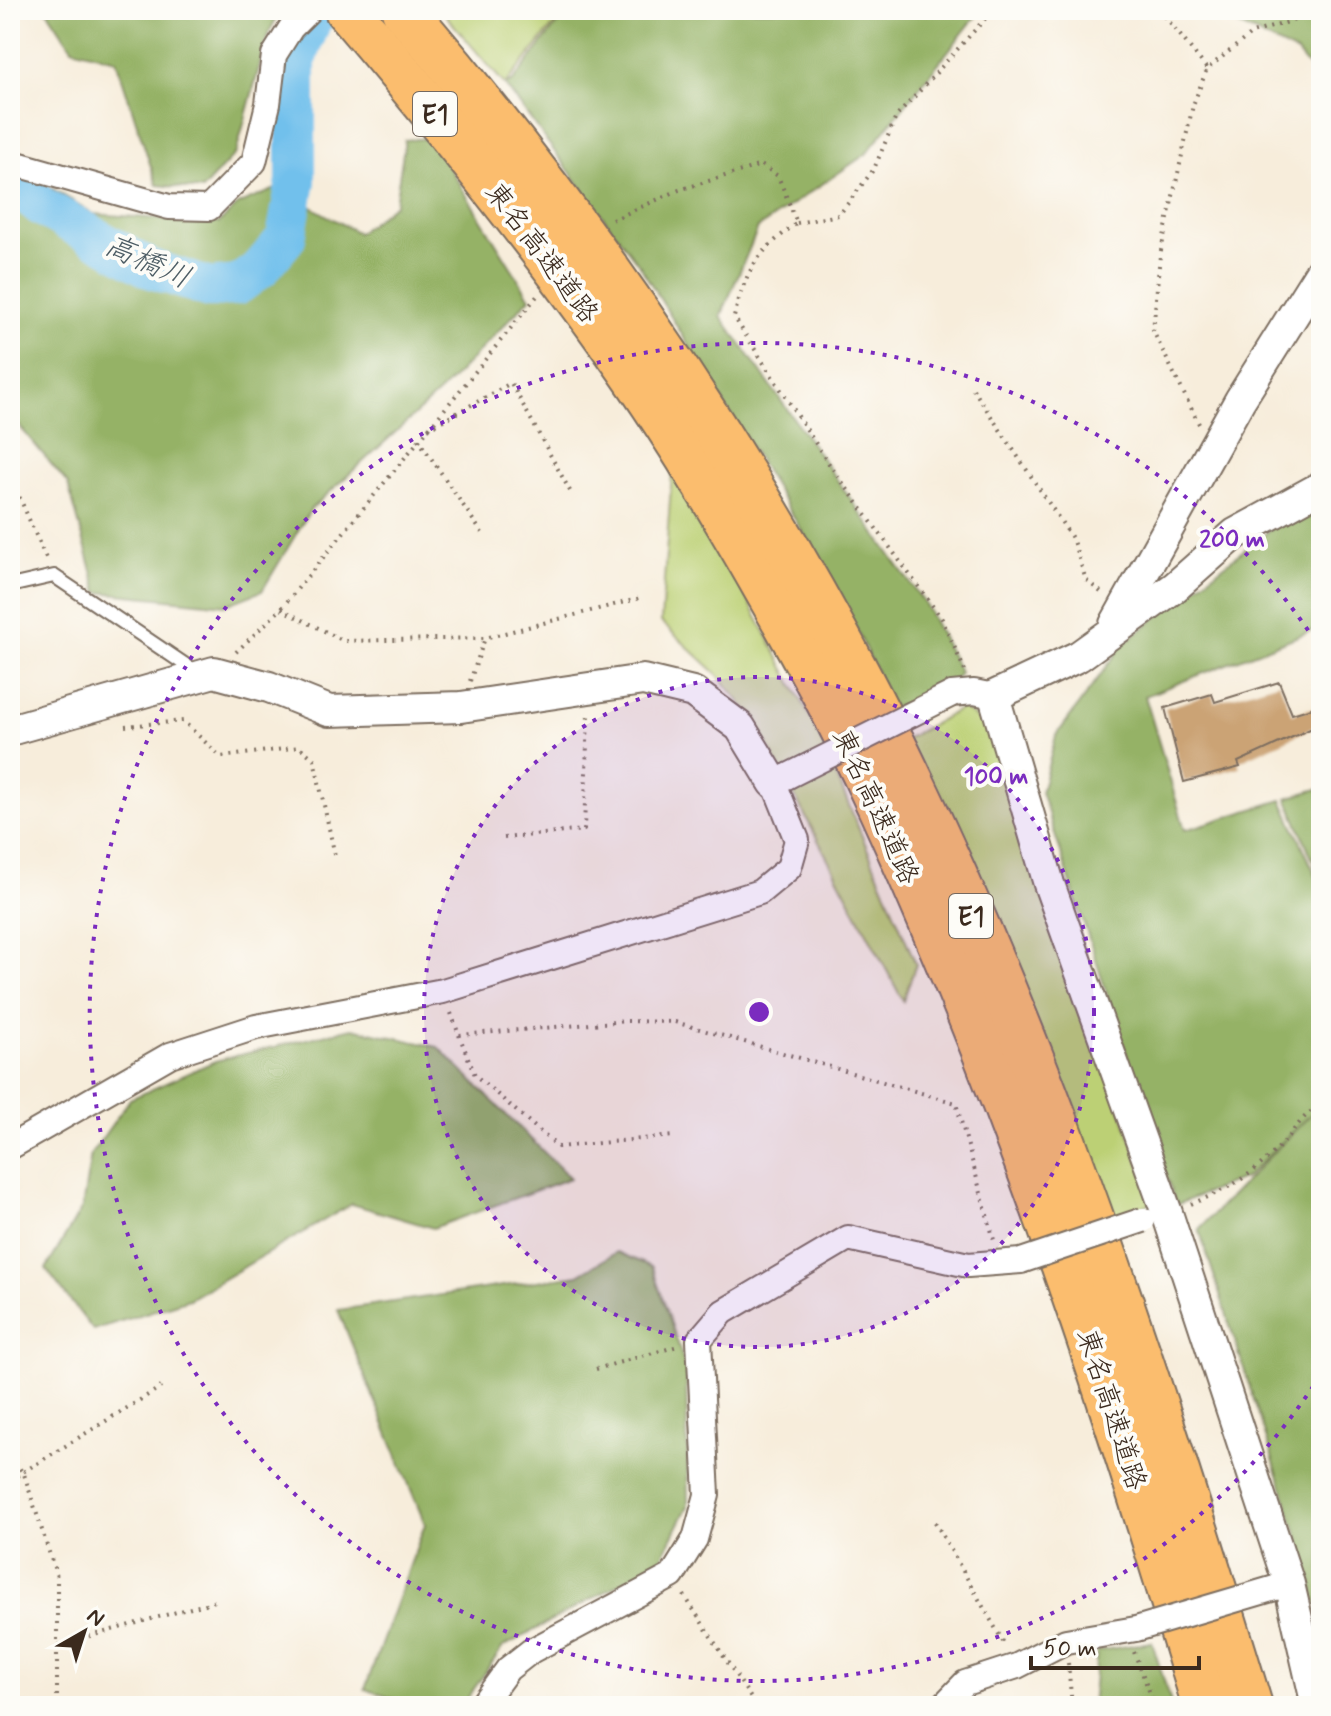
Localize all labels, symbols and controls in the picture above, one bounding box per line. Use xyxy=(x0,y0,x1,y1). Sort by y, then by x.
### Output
road number: E1 xyxy=(413,92,457,136)
street label: 東名高速道路 xyxy=(476,175,606,332)
water label: 高橋川 xyxy=(98,226,196,298)
text: 200 m xyxy=(1199,525,1265,556)
street label: 東名高速道路 xyxy=(822,723,927,891)
text: 100 m xyxy=(964,762,1028,793)
road number: E1 xyxy=(949,894,993,938)
centre of rings xyxy=(745,998,773,1026)
street label: 東名高速道路 xyxy=(1067,1324,1154,1495)
north arrow xyxy=(44,1592,124,1672)
text: N xyxy=(81,1603,110,1634)
scale bar xyxy=(1031,1620,1199,1670)
text: 50 m xyxy=(1043,1634,1097,1665)

